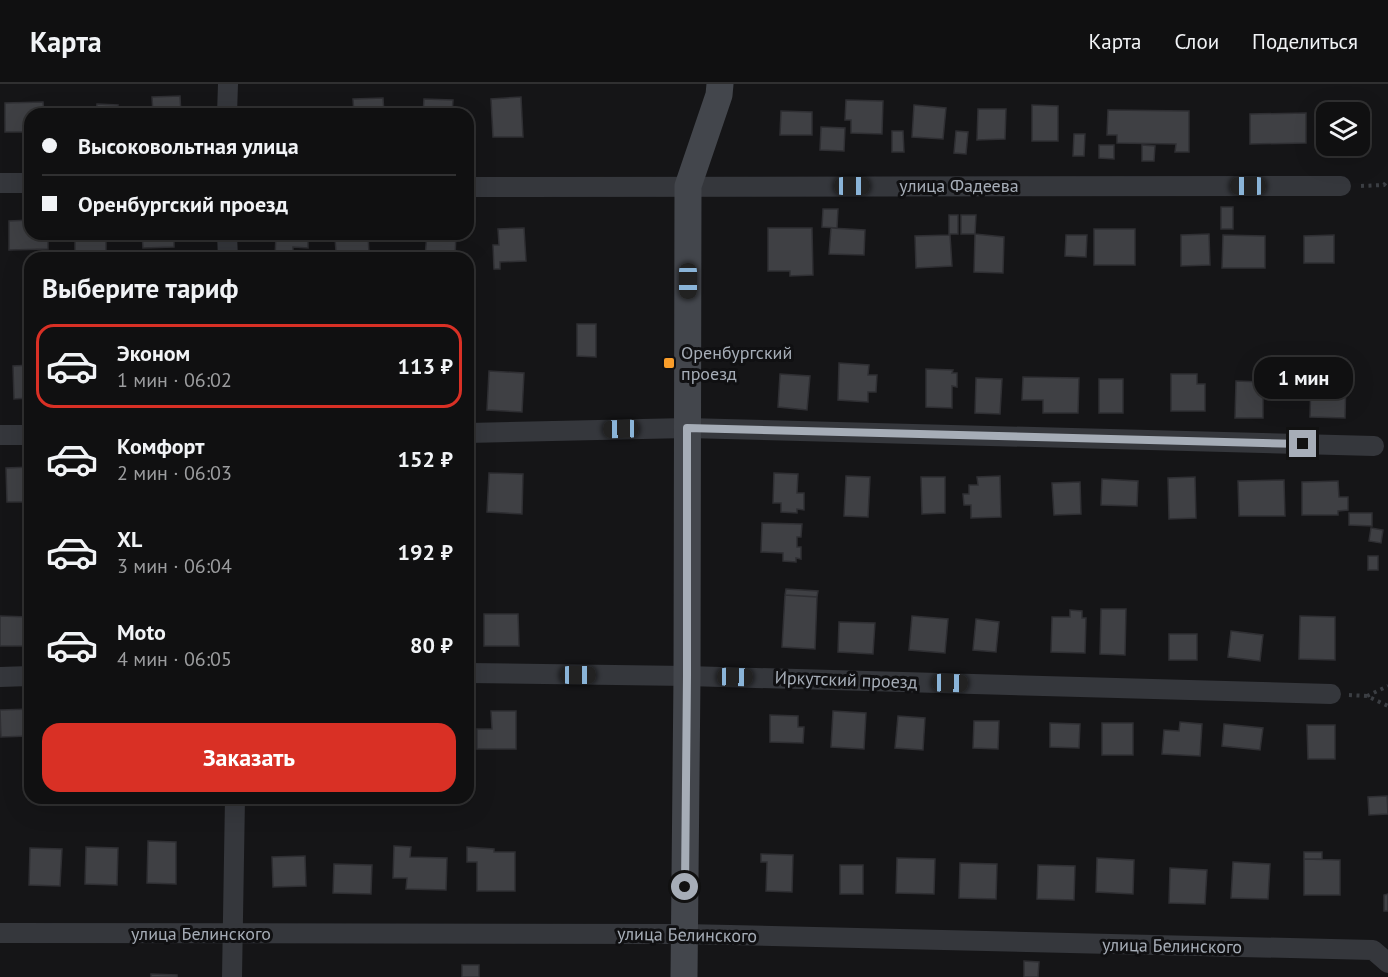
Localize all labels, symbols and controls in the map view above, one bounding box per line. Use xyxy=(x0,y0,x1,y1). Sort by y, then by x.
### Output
text: Карта xyxy=(30,23,102,60)
text: Карта xyxy=(1088,28,1141,55)
text: Слои xyxy=(1174,28,1219,55)
text: Поделиться xyxy=(1252,28,1358,55)
map controls xyxy=(1316,102,1370,156)
button: layers xyxy=(1316,102,1370,156)
text: Высоковольтная улица xyxy=(78,132,299,160)
street label: улица Фадеева xyxy=(899,174,1019,197)
car xyxy=(834,177,870,195)
car xyxy=(1230,177,1266,195)
text: Оренбургский проезд xyxy=(78,190,288,218)
car xyxy=(679,263,697,299)
text: Выберите тариф xyxy=(42,271,238,305)
icon: car xyxy=(45,339,99,393)
text: Эконом xyxy=(117,339,190,367)
place label: Оренбургский проезд xyxy=(681,341,792,385)
text: 113 ₽ xyxy=(398,352,453,380)
marker: Оренбургский проезд xyxy=(662,356,676,370)
callout: 1 мин xyxy=(1254,357,1352,399)
text: 1 мин xyxy=(1278,365,1329,391)
text: 1 мин · 06:02 xyxy=(117,367,232,393)
car xyxy=(603,420,639,438)
route end xyxy=(1289,430,1316,457)
icon: car xyxy=(45,432,99,486)
text: Комфорт xyxy=(117,432,205,460)
text: 152 ₽ xyxy=(398,445,453,473)
text: 2 мин · 06:03 xyxy=(117,460,232,486)
icon: car xyxy=(45,525,99,579)
text: XL xyxy=(117,525,142,553)
text: 192 ₽ xyxy=(398,538,453,566)
text: 3 мин · 06:04 xyxy=(117,553,232,579)
icon: car xyxy=(45,618,99,672)
text: Moto xyxy=(117,618,166,646)
text: 80 ₽ xyxy=(410,631,453,659)
text: 4 мин · 06:05 xyxy=(117,646,232,672)
car xyxy=(560,666,596,684)
street label: Иркутский проезд xyxy=(774,666,918,693)
car xyxy=(717,668,753,686)
car xyxy=(932,674,968,692)
button: Заказать xyxy=(42,723,456,792)
route start xyxy=(671,873,698,900)
street label: улица Белинского xyxy=(131,922,271,945)
street label: улица Белинского xyxy=(617,922,757,947)
street label: улица Белинского xyxy=(1102,933,1242,958)

